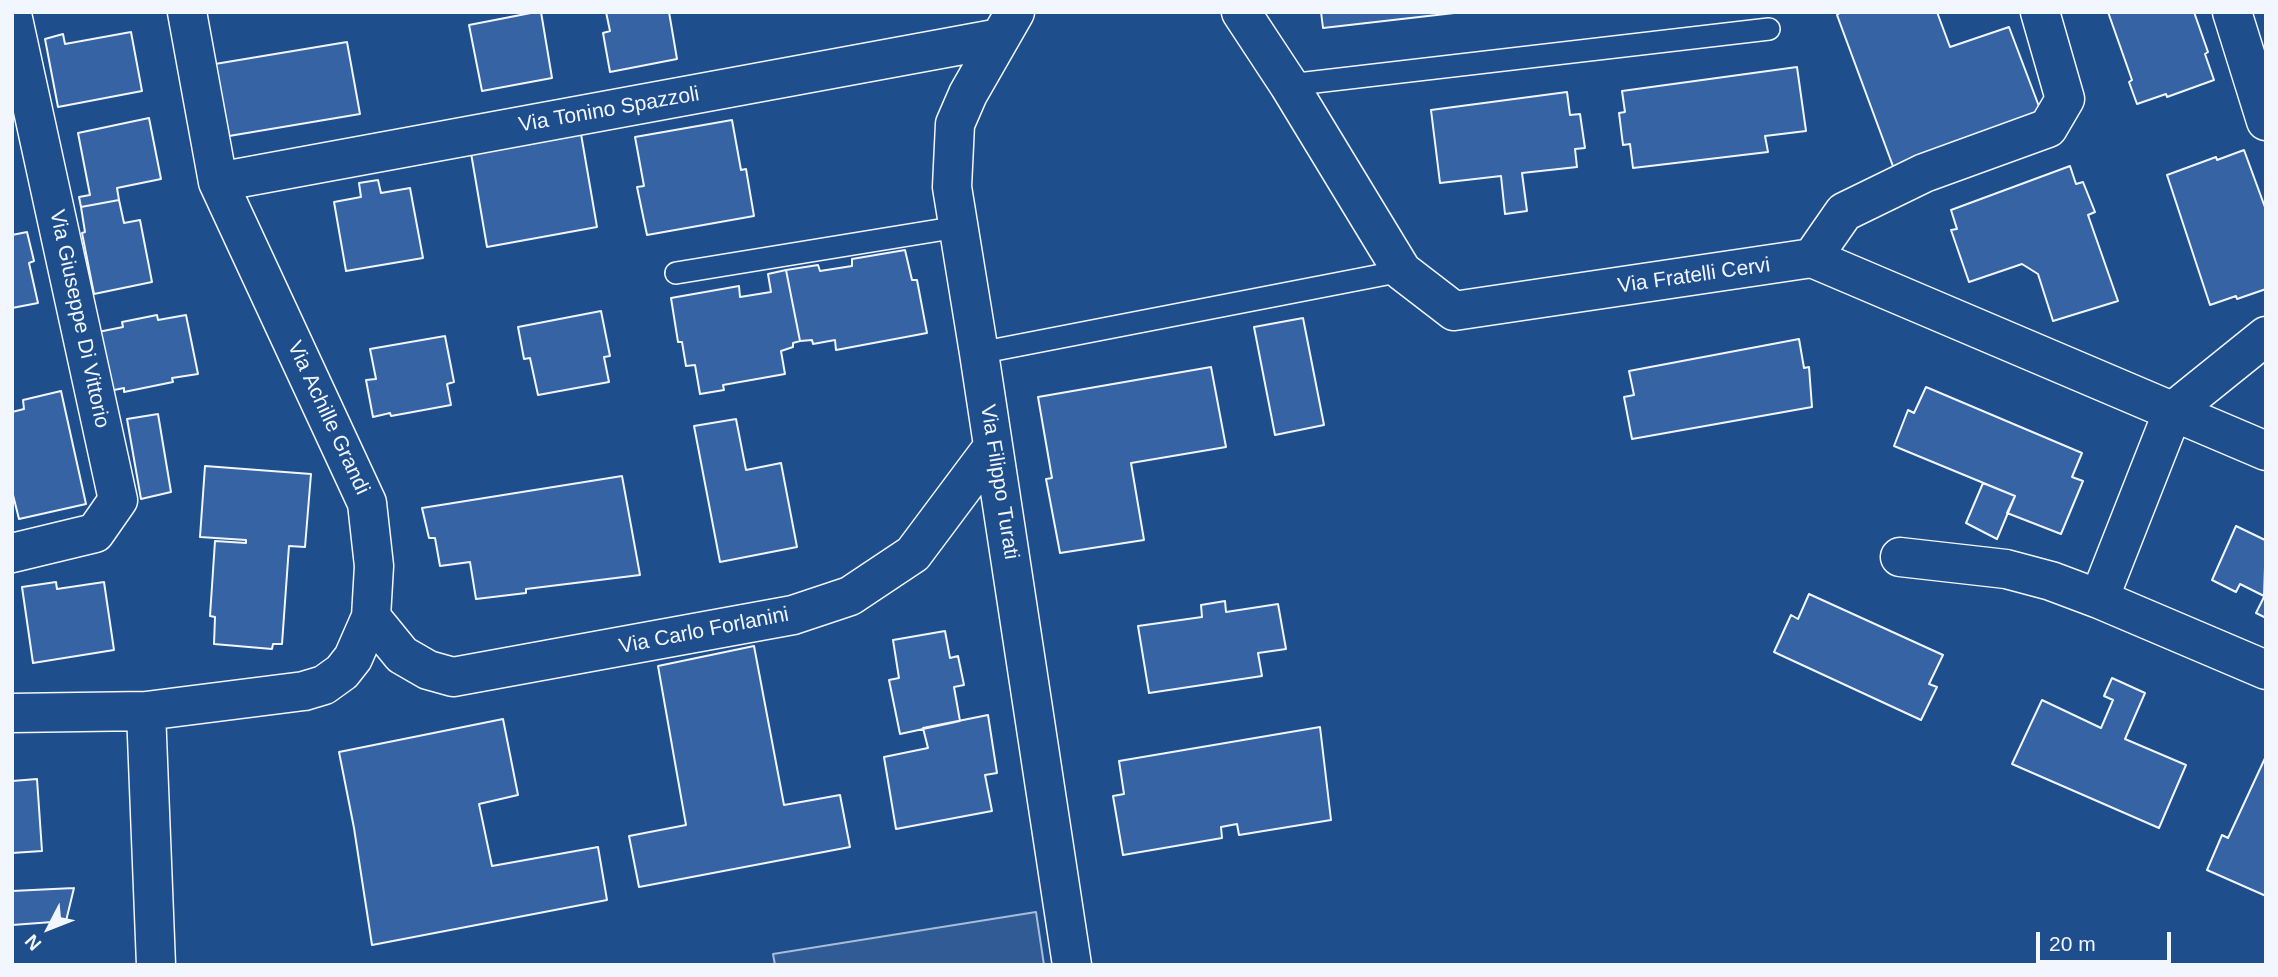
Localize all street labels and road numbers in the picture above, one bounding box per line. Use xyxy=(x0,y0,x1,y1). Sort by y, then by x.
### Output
street label: Via Tonino Spazzoli xyxy=(517,82,701,138)
street label: Via Giuseppe Di Vittorio xyxy=(44,208,114,430)
street label: Via Fratelli Cervi xyxy=(1616,253,1772,299)
street label: Via Achille Grandi xyxy=(281,337,375,499)
street label: Via Filippo Turati xyxy=(974,403,1024,561)
street label: Via Carlo Forlanini xyxy=(617,602,791,660)

